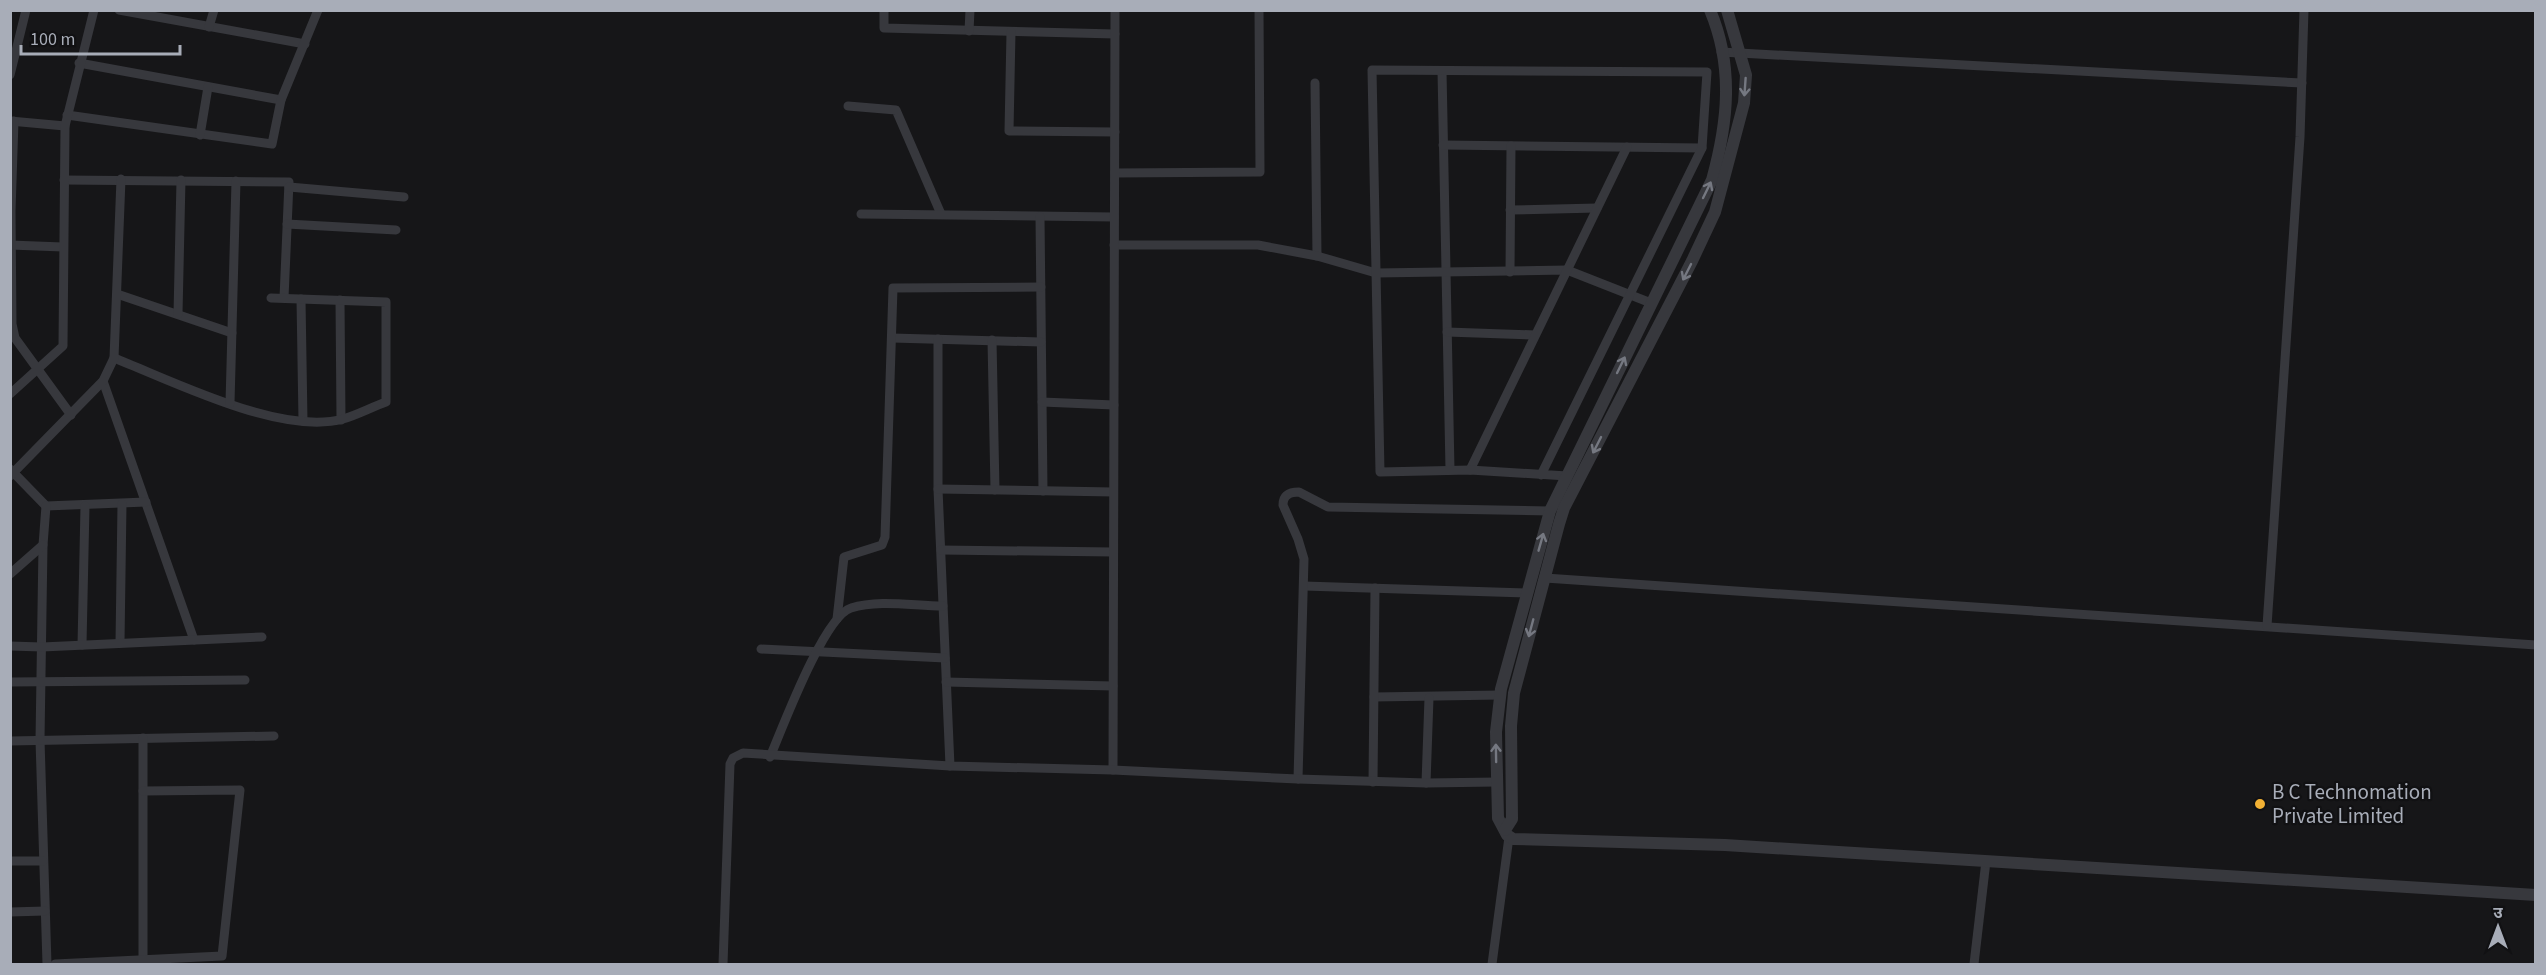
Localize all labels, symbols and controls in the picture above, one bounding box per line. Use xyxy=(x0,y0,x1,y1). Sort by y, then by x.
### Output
scale bar xyxy=(21,18,180,56)
text: 100 m xyxy=(30,27,75,52)
one-way arrow xyxy=(1739,77,1750,97)
one-way arrow xyxy=(1701,182,1713,200)
one-way arrow xyxy=(1680,263,1692,281)
one-way arrow xyxy=(1616,357,1627,375)
one-way arrow xyxy=(1591,436,1603,453)
one-way arrow xyxy=(1535,533,1547,552)
one-way arrow xyxy=(1525,618,1537,637)
one-way arrow xyxy=(1491,743,1502,763)
place label: B C Technomation Private Limited xyxy=(2272,777,2432,831)
marker: B C Technomation Private Limited xyxy=(2253,797,2267,811)
north arrow xyxy=(2468,897,2528,957)
text: उ xyxy=(2493,902,2503,924)

